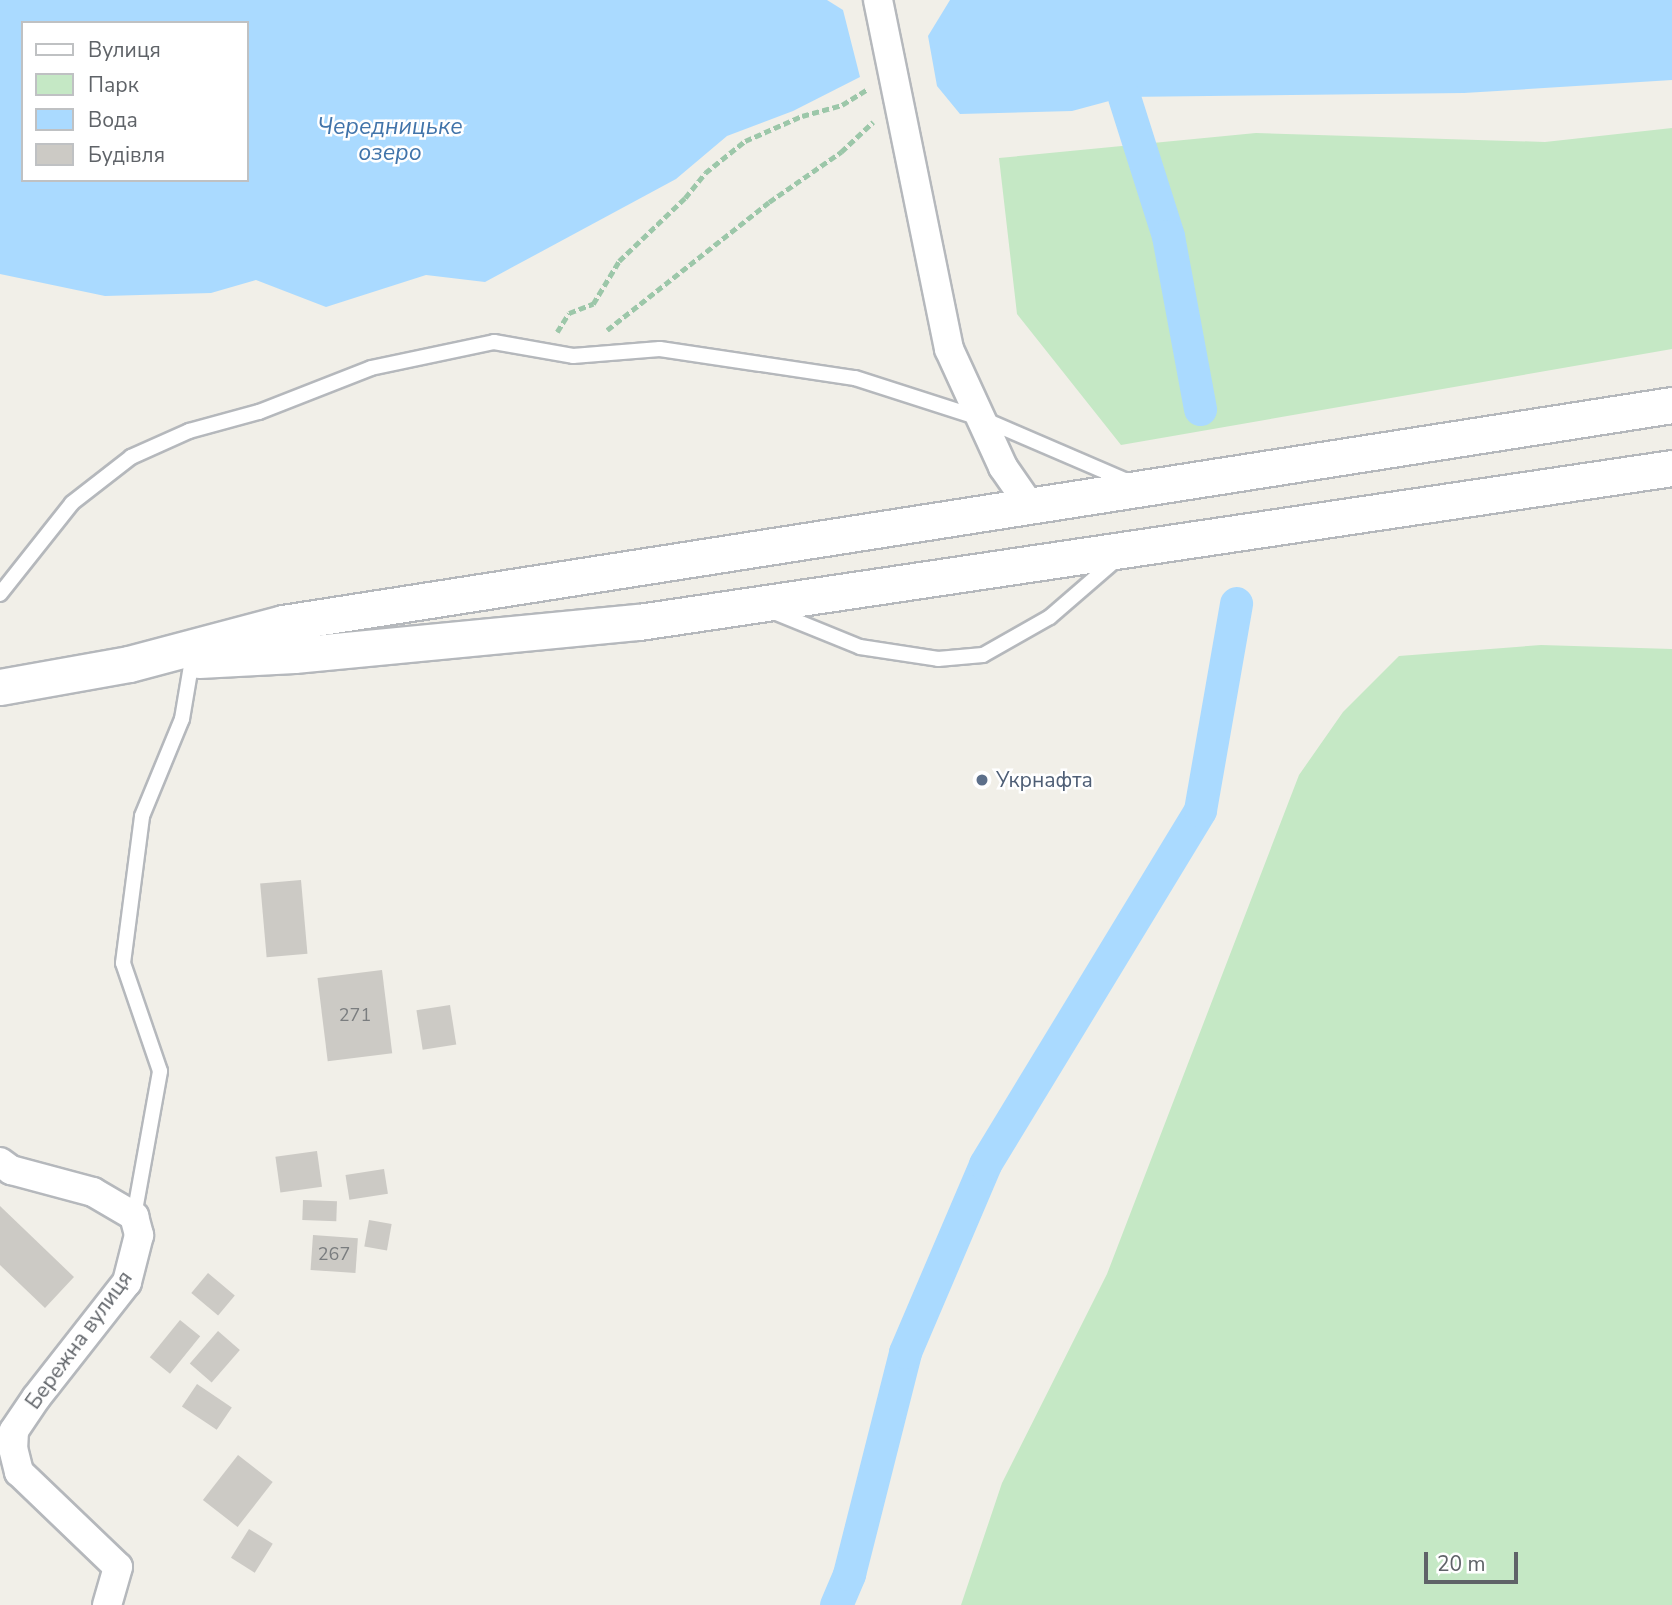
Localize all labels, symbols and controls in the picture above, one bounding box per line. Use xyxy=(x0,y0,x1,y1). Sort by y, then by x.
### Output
legend xyxy=(21,21,248,182)
text: Вулиця xyxy=(88,36,161,64)
text: Парк xyxy=(88,71,139,99)
text: Вода xyxy=(88,106,138,134)
water label: Чередницьке озеро xyxy=(317,113,463,167)
text: Будівля xyxy=(88,141,165,169)
place label: Укрнафта xyxy=(996,767,1093,793)
marker: Укрнафта xyxy=(974,772,990,788)
house number: 271 xyxy=(339,1004,371,1026)
house number: 267 xyxy=(318,1243,350,1265)
street label: Бережна вулиця xyxy=(20,1266,138,1414)
scale bar xyxy=(1427,1538,1522,1582)
text: 20 m xyxy=(1437,1550,1486,1578)

